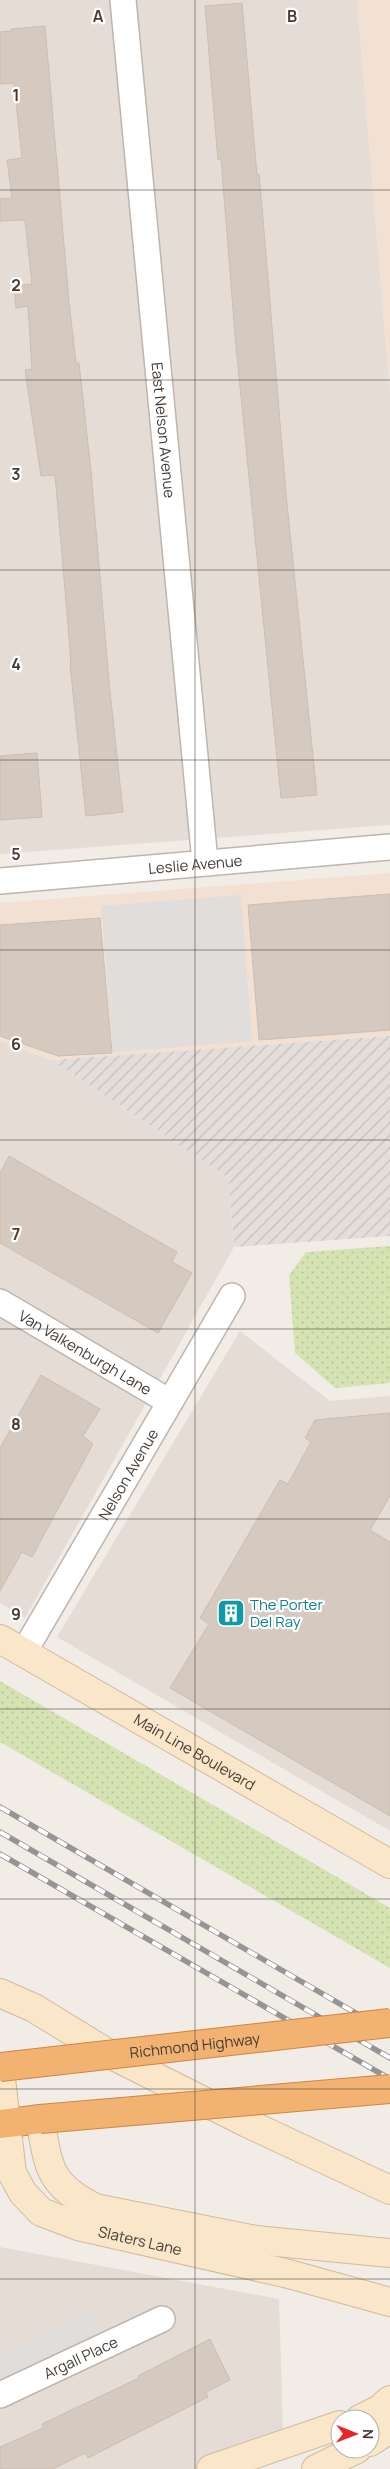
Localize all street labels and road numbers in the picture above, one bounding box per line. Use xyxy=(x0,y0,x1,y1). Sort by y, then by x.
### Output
street label: East Nelson Avenue xyxy=(147,361,181,499)
street label: Leslie Avenue xyxy=(147,849,243,879)
street label: Van Valkenburgh Lane xyxy=(15,1305,156,1400)
street label: Nelson Avenue xyxy=(93,1424,163,1524)
street label: Main Line Boulevard xyxy=(130,1708,259,1795)
street label: Richmond Highway xyxy=(128,2027,261,2063)
street label: Slaters Lane xyxy=(96,2220,184,2260)
street label: Argall Place xyxy=(40,2331,121,2384)

